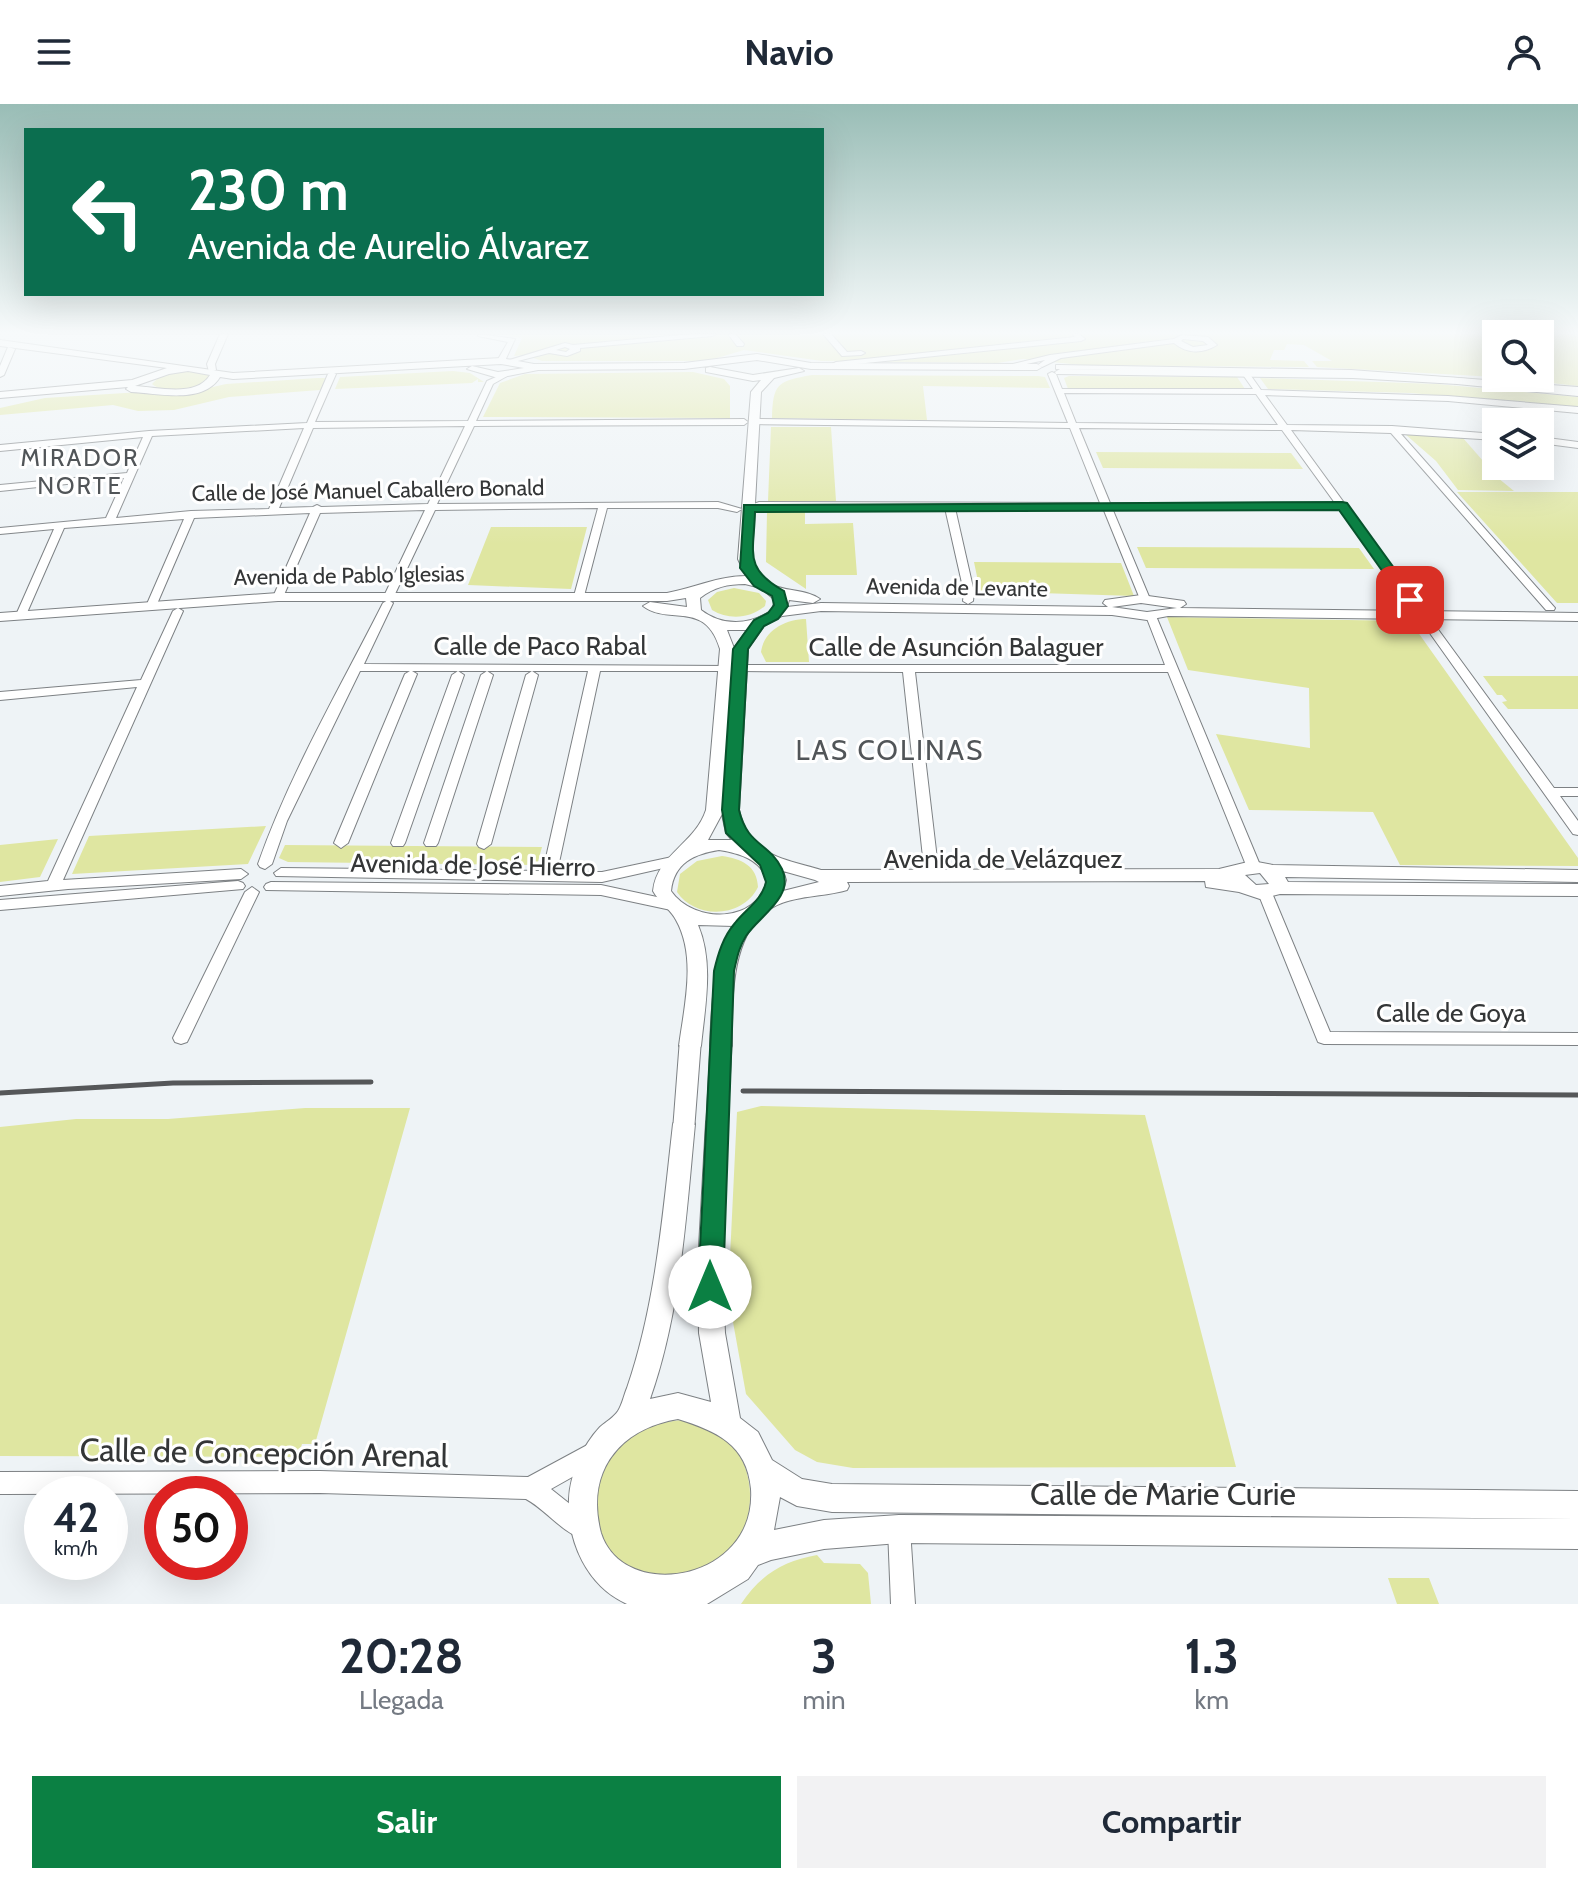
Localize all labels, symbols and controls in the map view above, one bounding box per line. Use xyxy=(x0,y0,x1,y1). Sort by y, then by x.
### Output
icon: menu xyxy=(32,30,76,74)
text: Navio xyxy=(744,30,834,74)
icon: person xyxy=(1502,30,1546,74)
text: 230 m xyxy=(188,156,349,224)
icon: left xyxy=(56,160,160,264)
text: Avenida de Aurelio Álvarez xyxy=(188,224,590,268)
map controls xyxy=(1482,320,1554,480)
button: search xyxy=(1482,320,1554,392)
button: layers xyxy=(1482,408,1554,480)
district label: MIRADOR NORTE xyxy=(20,443,140,500)
street label: Calle de José Manuel Caballero Bonald xyxy=(191,474,545,507)
street label: Avenida de Pablo Iglesias xyxy=(233,560,465,591)
pin xyxy=(1376,566,1444,634)
street label: Avenida de Levante xyxy=(866,572,1048,603)
icon: arrive xyxy=(1388,578,1432,622)
street label: Calle de Paco Rabal xyxy=(433,630,647,662)
street label: Calle de Asunción Balaguer xyxy=(808,631,1104,663)
district label: LAS COLINAS xyxy=(796,733,984,767)
street label: Avenida de Velázquez xyxy=(883,843,1123,875)
street label: Avenida de José Hierro xyxy=(350,847,596,883)
street label: Calle de Goya xyxy=(1376,997,1527,1029)
position arrow xyxy=(668,1245,752,1329)
street label: Calle de Concepción Arenal xyxy=(79,1430,449,1475)
street label: Calle de Marie Curie xyxy=(1030,1474,1296,1513)
speed limit sign: 50 xyxy=(144,1476,248,1580)
text: 42 xyxy=(53,1493,99,1542)
text: km/h xyxy=(54,1536,98,1560)
text: 20:28 xyxy=(339,1627,463,1685)
text: 3 xyxy=(811,1627,837,1685)
text: 1.3 xyxy=(1185,1627,1239,1685)
text: Llegada xyxy=(359,1684,444,1716)
text: min xyxy=(803,1684,845,1716)
text: km xyxy=(1195,1684,1229,1716)
button: Salir xyxy=(32,1776,781,1868)
button: Compartir xyxy=(797,1776,1546,1868)

